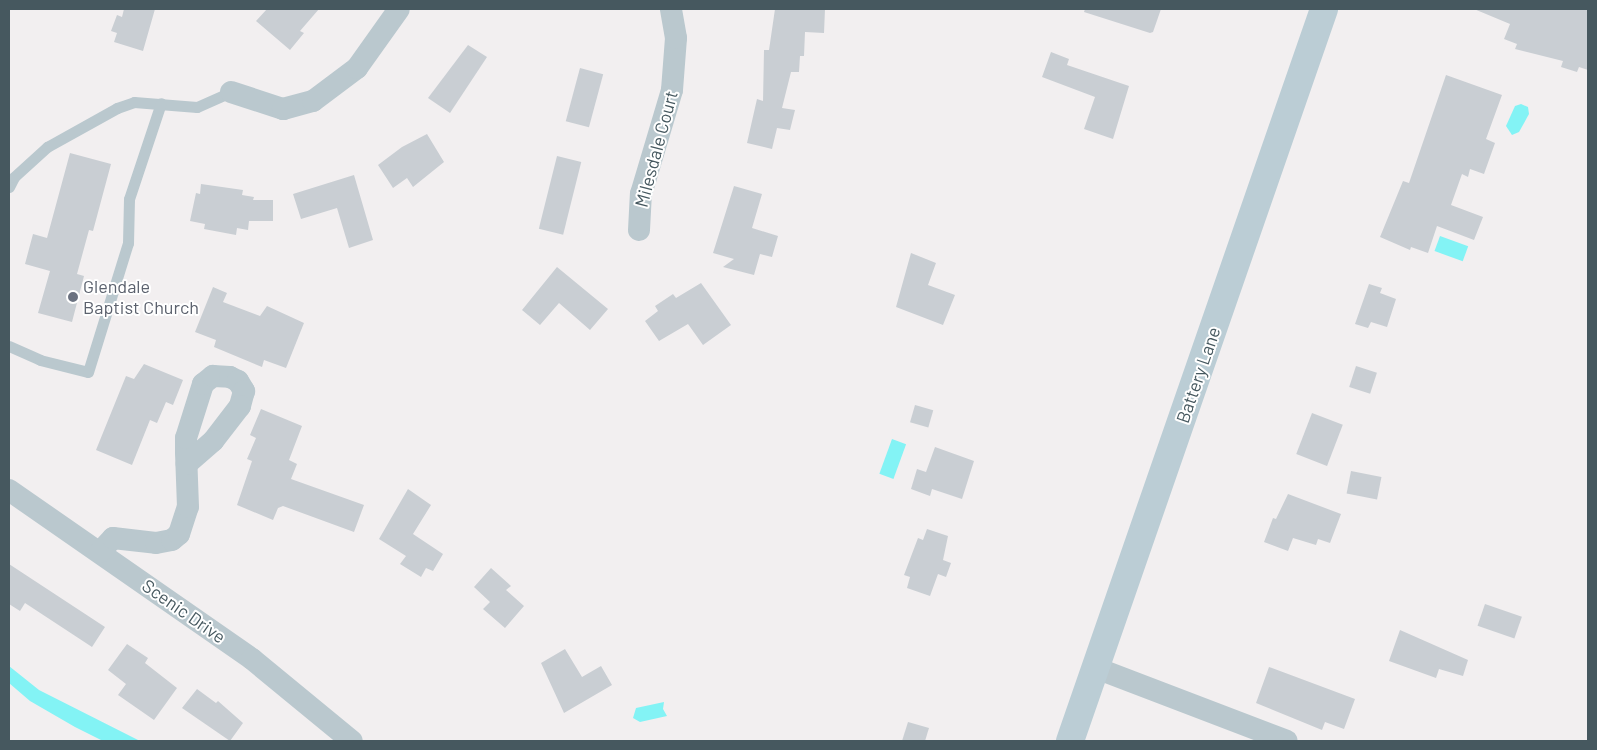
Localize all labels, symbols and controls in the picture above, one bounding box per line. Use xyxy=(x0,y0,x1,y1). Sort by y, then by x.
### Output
street label: Milesdale Court xyxy=(630,88,682,210)
place label: Glendale Baptist Church xyxy=(83,276,199,318)
marker: Glendale Baptist Church xyxy=(67,291,79,303)
street label: Battery Lane xyxy=(1171,324,1225,426)
street label: Scenic Drive xyxy=(138,574,230,648)

